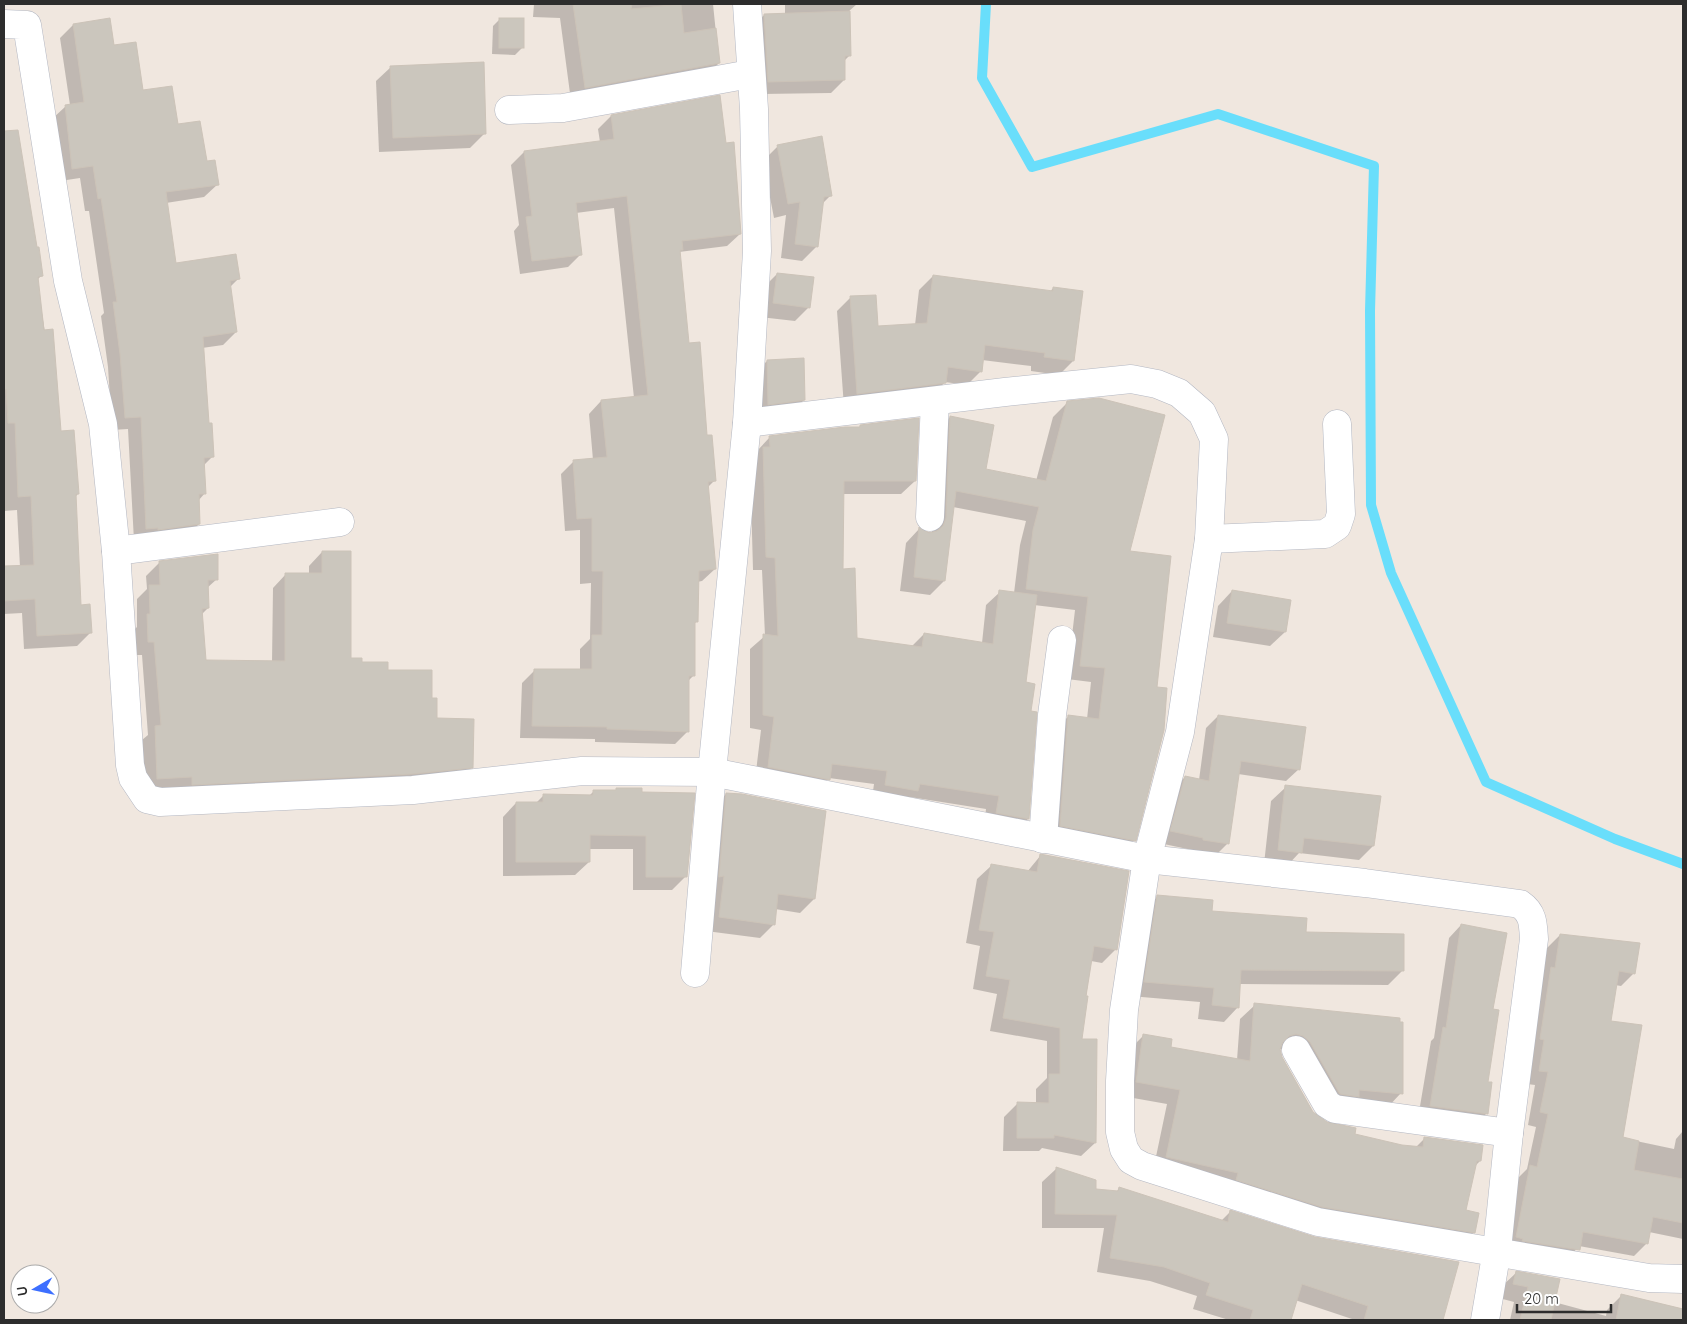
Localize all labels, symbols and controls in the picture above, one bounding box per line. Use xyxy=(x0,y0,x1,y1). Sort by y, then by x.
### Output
north arrow xyxy=(10,1264,60,1314)
scale bar xyxy=(1517,1282,1611,1314)
text: U xyxy=(12,1285,32,1297)
text: 20 m xyxy=(1524,1289,1559,1308)

